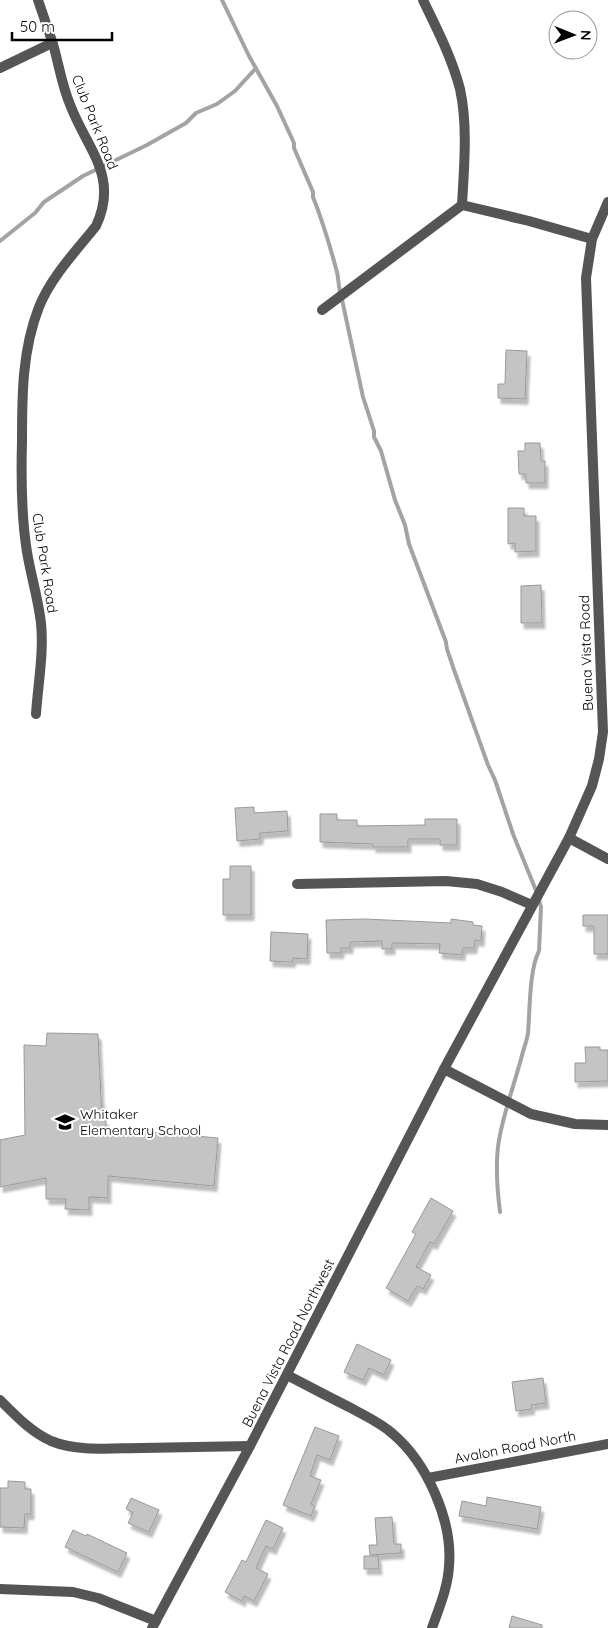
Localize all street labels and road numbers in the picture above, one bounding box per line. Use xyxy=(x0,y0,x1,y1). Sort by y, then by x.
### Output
street label: Club Park Road xyxy=(68,72,122,172)
street label: Club Park Road xyxy=(28,512,62,614)
street label: Buena Vista Road xyxy=(575,595,597,711)
street label: Buena Vista Road Northwest xyxy=(238,1256,338,1430)
street label: Avalon Road North xyxy=(453,1426,577,1468)

